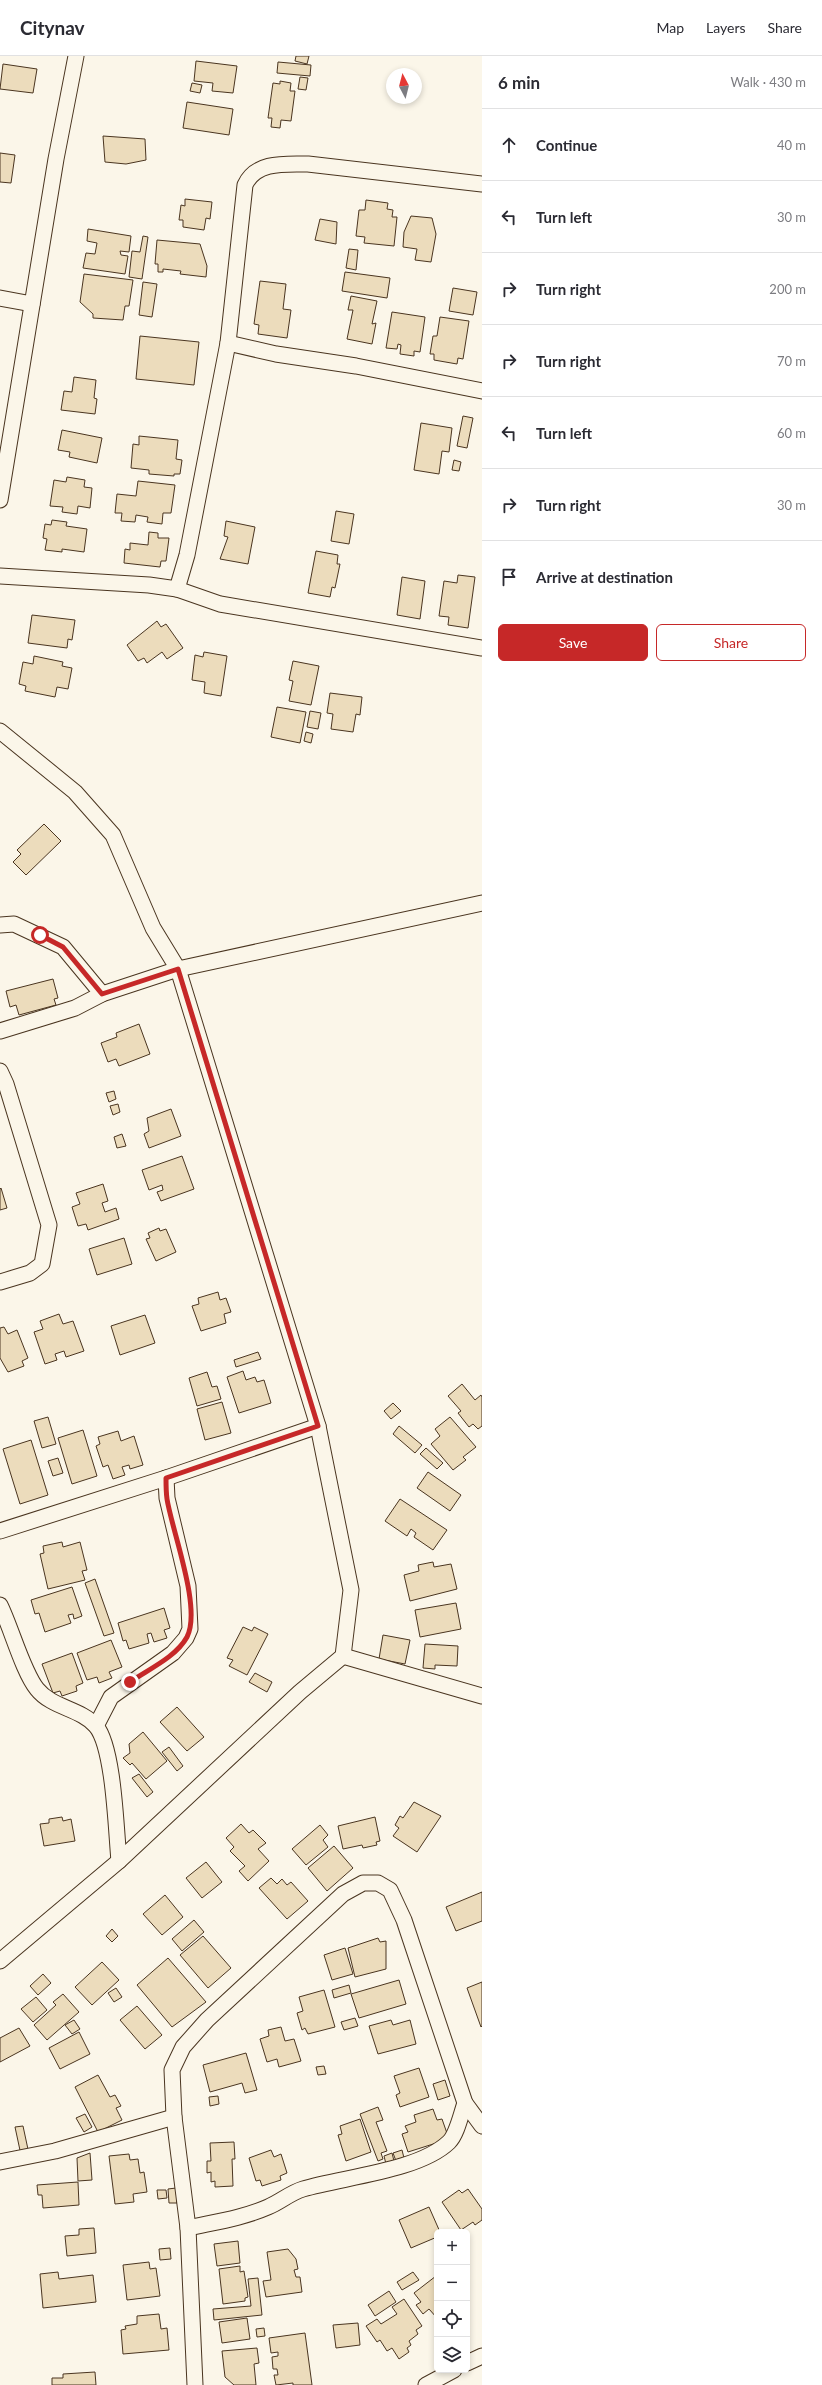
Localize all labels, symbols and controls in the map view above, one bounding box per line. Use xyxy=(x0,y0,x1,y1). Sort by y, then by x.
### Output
text: Citynav xyxy=(20,16,85,39)
text: Map xyxy=(656,19,684,36)
text: Layers xyxy=(706,19,746,36)
text: Share xyxy=(768,19,802,36)
north arrow xyxy=(386,68,422,104)
text: 6 min xyxy=(498,72,540,93)
text: Walk · 430 m xyxy=(730,74,806,90)
icon: ahead xyxy=(498,134,520,156)
text: Continue xyxy=(536,136,597,154)
text: 40 m xyxy=(777,137,806,153)
icon: left xyxy=(498,206,520,228)
text: Turn left xyxy=(536,208,592,226)
text: 30 m xyxy=(777,209,806,225)
icon: right xyxy=(498,278,520,300)
text: Turn right xyxy=(536,280,601,298)
text: 200 m xyxy=(769,281,806,297)
icon: right xyxy=(498,350,520,372)
text: Turn right xyxy=(536,352,601,370)
text: 70 m xyxy=(777,353,806,369)
icon: left xyxy=(498,422,520,444)
text: Turn left xyxy=(536,424,592,442)
text: 60 m xyxy=(777,425,806,441)
icon: right xyxy=(498,494,520,516)
text: Turn right xyxy=(536,496,601,514)
text: 30 m xyxy=(777,497,806,513)
icon: arrive xyxy=(498,566,520,588)
text: Arrive at destination xyxy=(536,568,673,586)
button: Save xyxy=(498,624,648,661)
button: Share xyxy=(656,624,806,661)
route start xyxy=(31,926,49,944)
route end xyxy=(121,1673,139,1691)
map controls xyxy=(434,2229,470,2373)
button: + xyxy=(434,2229,470,2265)
button: − xyxy=(434,2265,470,2301)
button: locate xyxy=(434,2301,470,2337)
button: layers xyxy=(434,2337,470,2373)

